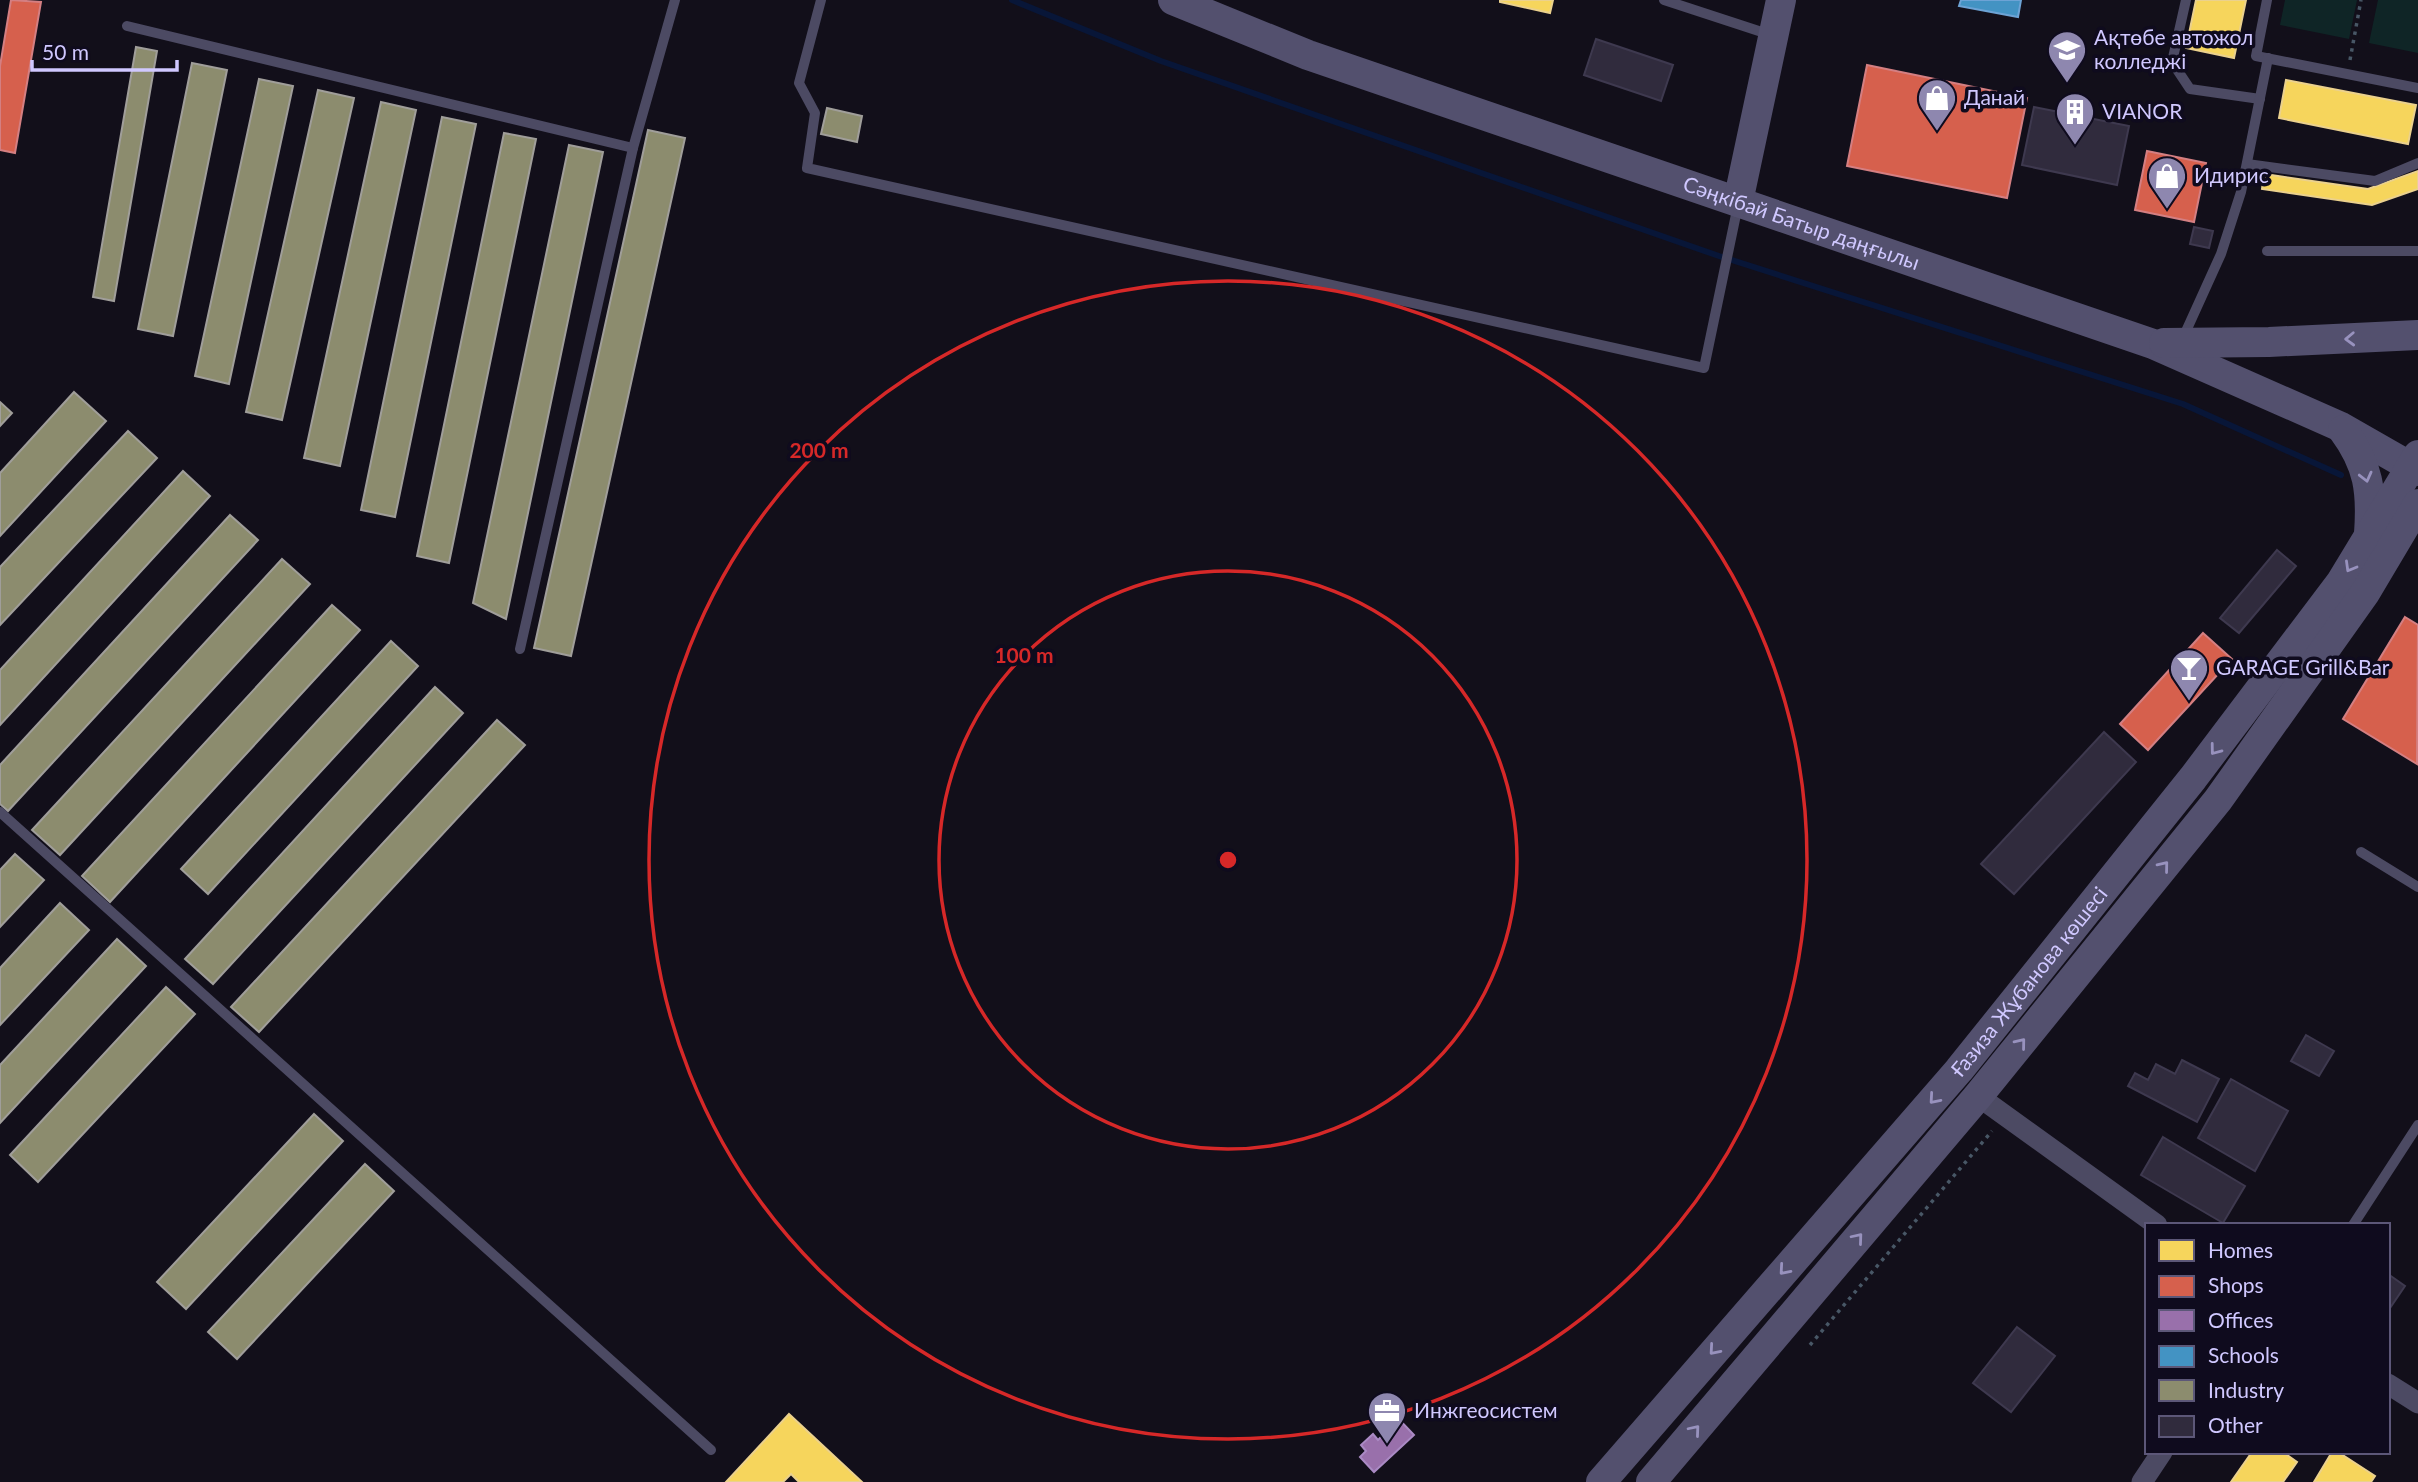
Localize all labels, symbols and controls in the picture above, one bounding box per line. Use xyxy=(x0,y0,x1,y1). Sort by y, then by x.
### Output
place label: Ақтөбе автожол колледжі xyxy=(2094,24,2253,73)
scale bar xyxy=(32,28,177,72)
school or university icon: Ақтөбе автожол колледжі xyxy=(2046,29,2088,84)
text: 50 m xyxy=(42,39,89,64)
shop icon: Данай xyxy=(1916,77,1958,132)
place label: Данай xyxy=(1964,84,2025,109)
building icon: VIANOR xyxy=(2054,91,2096,146)
place label: VIANOR xyxy=(2102,98,2183,123)
shop icon: Идирис xyxy=(2146,155,2188,210)
place label: Идирис xyxy=(2194,162,2269,187)
street label: Сәңкібай Батыр даңғылы xyxy=(1680,170,1923,274)
one-way arrow xyxy=(2344,331,2355,347)
text: 200 m xyxy=(789,437,849,462)
one-way arrow xyxy=(2358,471,2373,483)
one-way arrow xyxy=(2345,559,2358,572)
text: 100 m xyxy=(994,642,1054,667)
bar icon: GARAGE Grill&Bar xyxy=(2168,647,2210,702)
place label: GARAGE Grill&Bar xyxy=(2216,654,2390,679)
one-way arrow xyxy=(2210,742,2223,754)
centre of rings xyxy=(1216,848,1240,872)
one-way arrow xyxy=(2156,862,2169,874)
street label: Ғазиза Жұбанова көшесі xyxy=(1944,881,2112,1082)
one-way arrow xyxy=(2013,1039,2026,1051)
one-way arrow xyxy=(1930,1090,1942,1103)
legend xyxy=(2145,1223,2390,1454)
one-way arrow xyxy=(1850,1233,1862,1246)
text: Homes xyxy=(2208,1237,2273,1262)
one-way arrow xyxy=(1780,1262,1792,1275)
text: Shops xyxy=(2208,1272,2264,1297)
text: Offices xyxy=(2208,1307,2273,1332)
one-way arrow xyxy=(1710,1342,1722,1355)
text: Schools xyxy=(2208,1342,2279,1367)
text: Industry xyxy=(2208,1377,2284,1402)
office icon: Инжгеосистем xyxy=(1366,1390,1408,1445)
place label: Инжгеосистем xyxy=(1414,1397,1558,1422)
text: Other xyxy=(2208,1412,2263,1437)
one-way arrow xyxy=(1687,1425,1699,1438)

